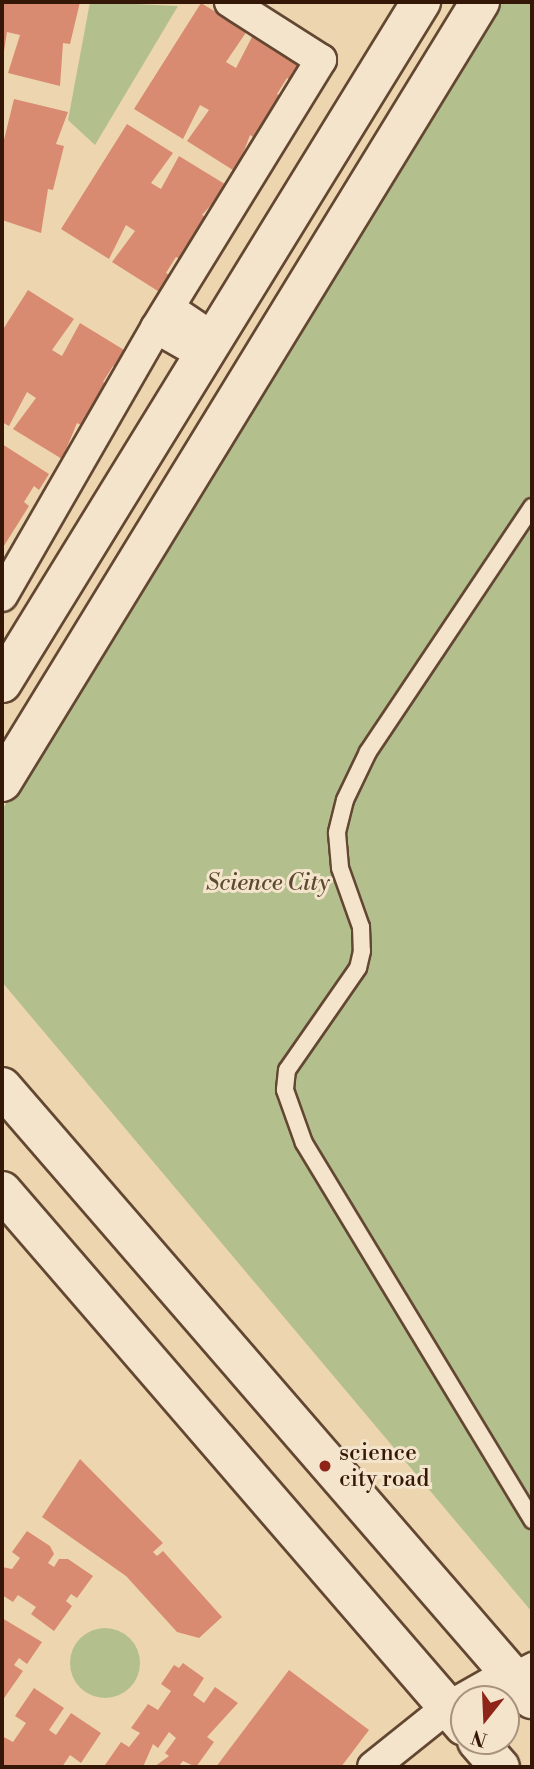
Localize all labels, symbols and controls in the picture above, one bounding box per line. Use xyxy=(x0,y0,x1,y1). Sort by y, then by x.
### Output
park label: Science City xyxy=(206,869,330,897)
place label: science city road xyxy=(339,1439,429,1493)
marker: science city road xyxy=(317,1458,333,1474)
north arrow xyxy=(450,1685,520,1755)
text: N xyxy=(468,1724,490,1752)

